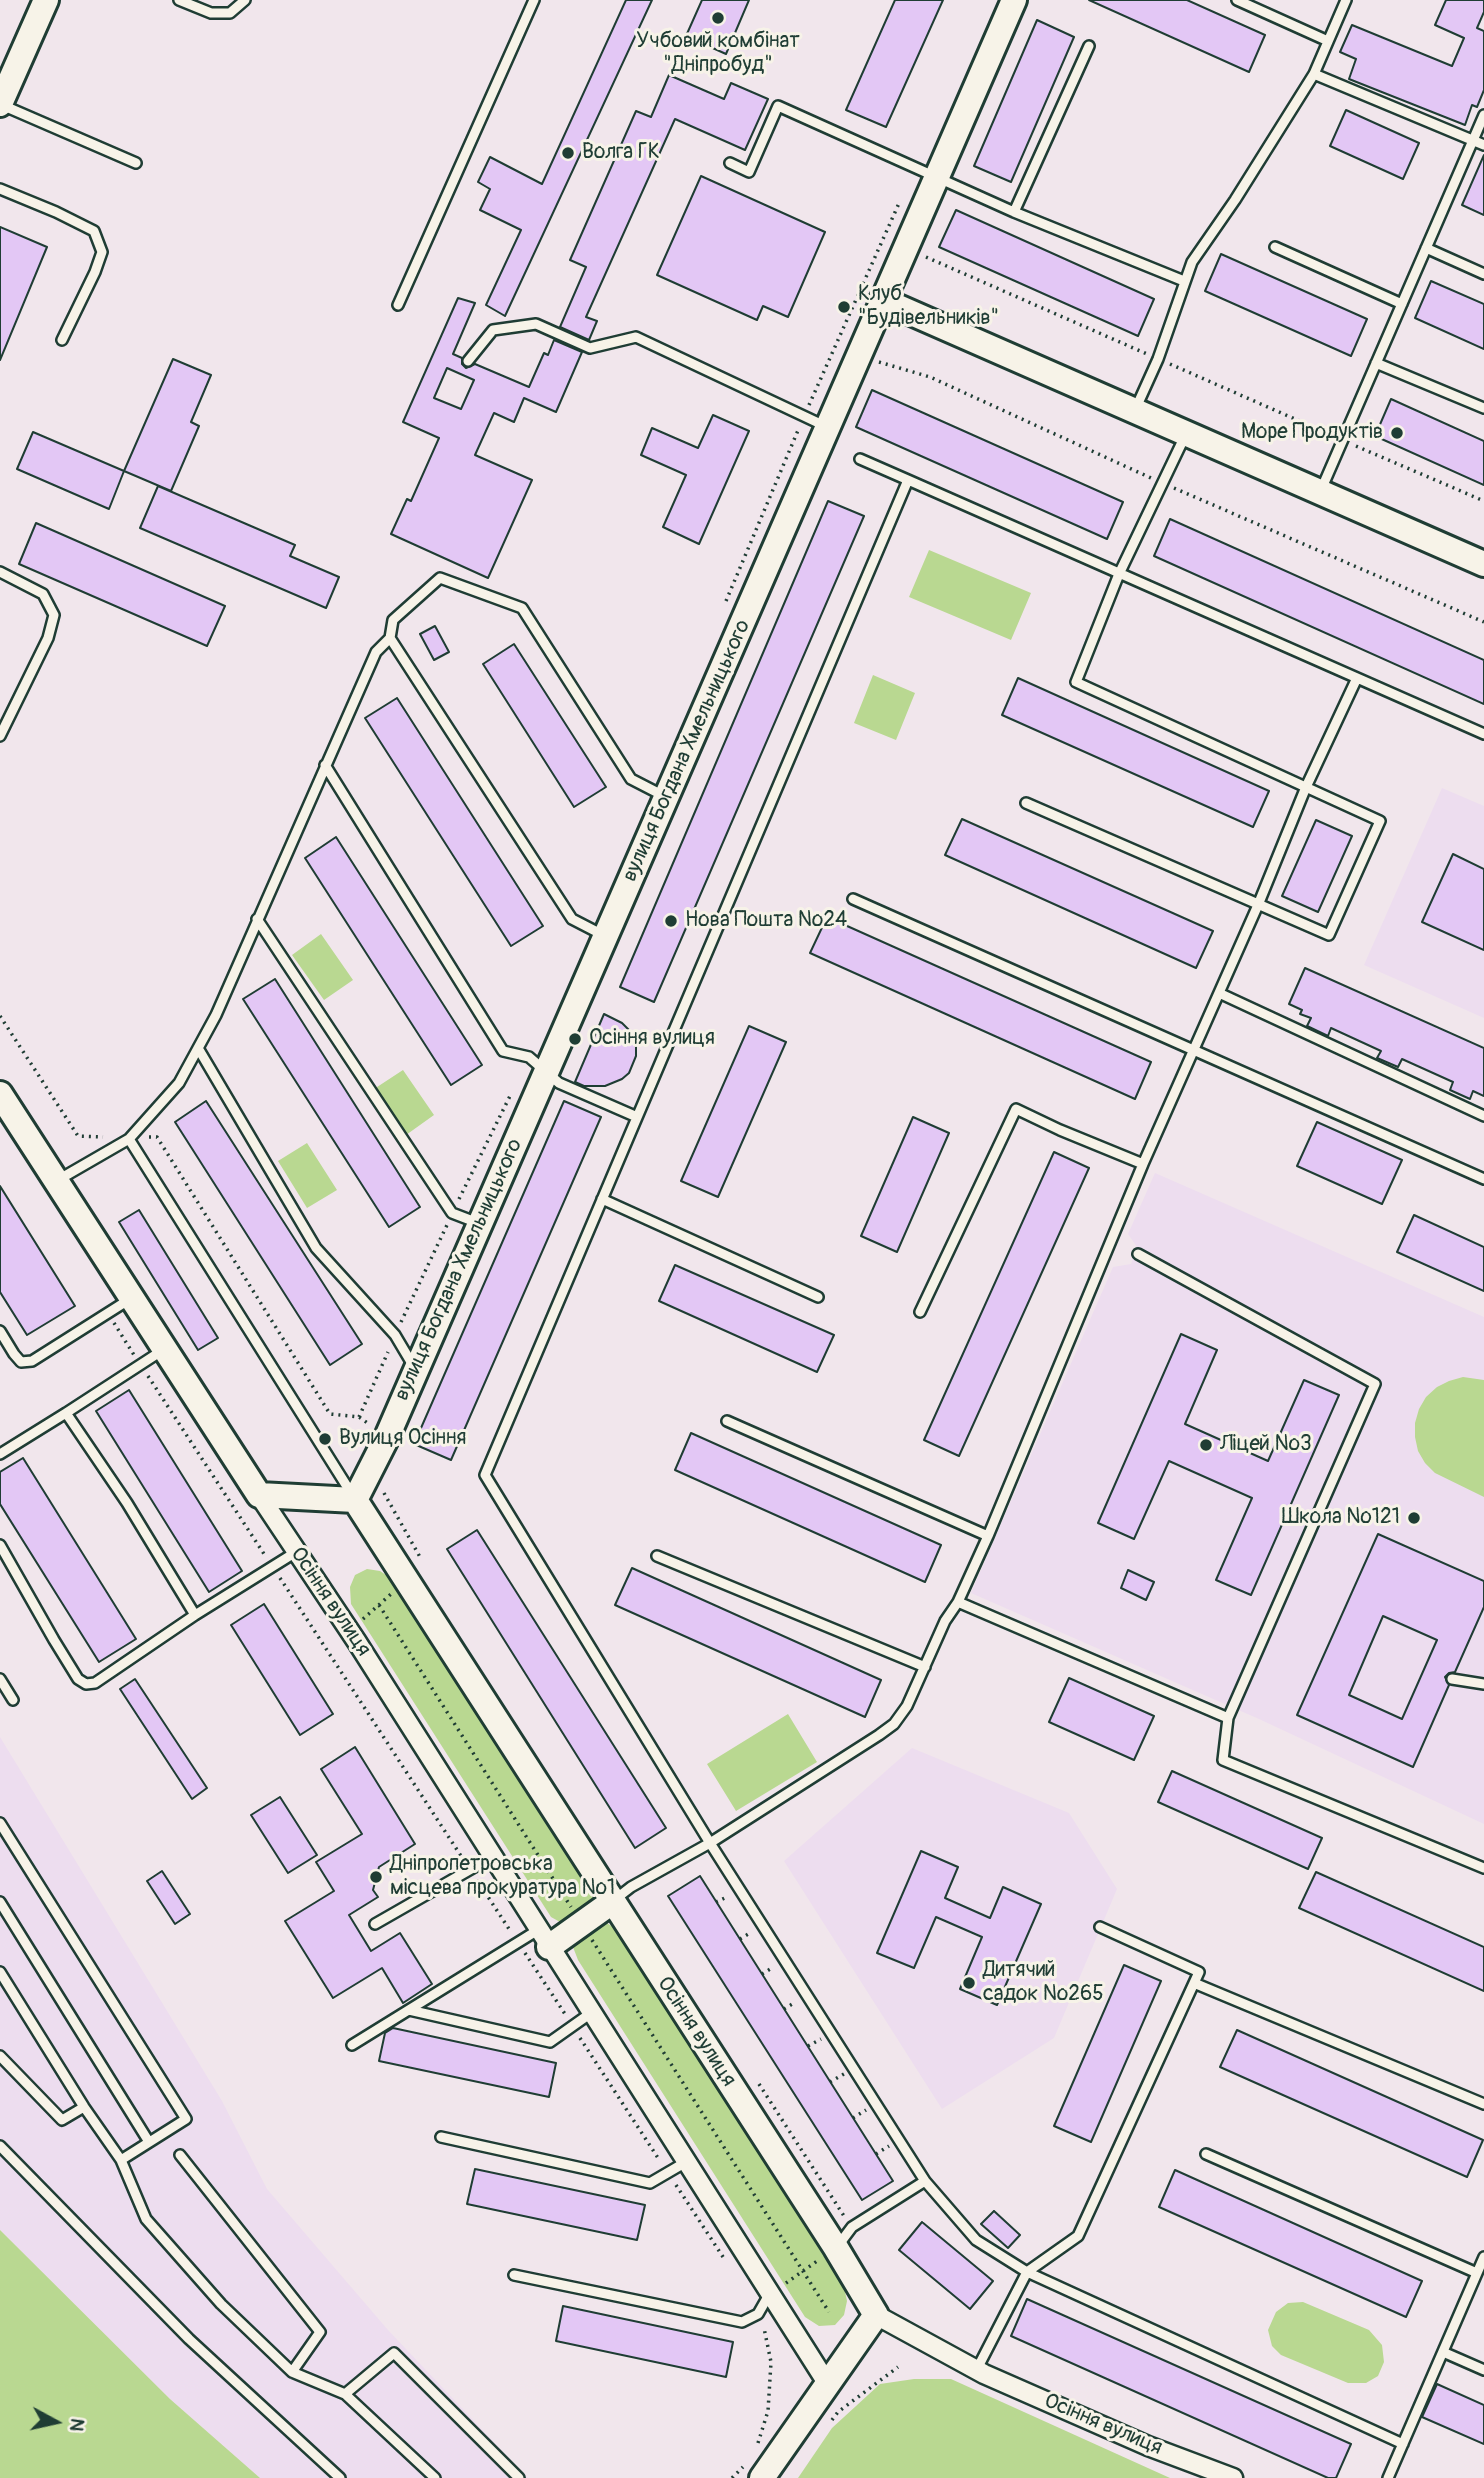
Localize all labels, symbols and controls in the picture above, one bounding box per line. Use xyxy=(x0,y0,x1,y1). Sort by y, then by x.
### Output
marker: Учбовий комбінат "Дніпробуд" xyxy=(710,10,726,26)
place label: Учбовий комбінат "Дніпробуд" xyxy=(636,29,800,79)
place label: Волга ГК xyxy=(582,140,660,166)
marker: Волга ГК xyxy=(560,145,576,161)
place label: Клуб "Будівельників" xyxy=(858,282,999,332)
marker: Клуб "Будівельників" xyxy=(836,299,852,315)
place label: Море Продуктiв xyxy=(1241,420,1383,446)
marker: Море Продуктiв xyxy=(1389,425,1405,441)
street label: вулиця Богдана Хмельницького xyxy=(618,616,756,886)
place label: Нова Пошта №24 xyxy=(685,908,847,934)
marker: Нова Пошта №24 xyxy=(663,913,679,929)
place label: Осіння вулиця xyxy=(589,1026,715,1052)
marker: Осіння вулиця xyxy=(567,1031,583,1047)
street label: вулиця Богдана Хмельницького xyxy=(390,1135,528,1405)
place label: Вулиця Осіння xyxy=(339,1426,466,1452)
marker: Вулиця Осіння xyxy=(317,1431,333,1447)
place label: Ліцей №3 xyxy=(1220,1432,1312,1458)
marker: Ліцей №3 xyxy=(1198,1437,1214,1453)
place label: Школа №121 xyxy=(1282,1505,1400,1531)
marker: Школа №121 xyxy=(1406,1510,1422,1526)
street label: Осіння вулиця xyxy=(284,1543,376,1661)
place label: Дніпропетровська місцева прокуратура №1 xyxy=(390,1852,615,1902)
marker: Дніпропетровська місцева прокуратура №1 xyxy=(368,1869,384,1885)
place label: Дитячий садок №265 xyxy=(983,1958,1104,2008)
street label: Осіння вулиця xyxy=(651,1972,741,2092)
marker: Дитячий садок №265 xyxy=(961,1975,977,1991)
north arrow xyxy=(21,2387,91,2457)
street label: Осіння вулиця xyxy=(1040,2389,1166,2461)
text: N xyxy=(64,2417,90,2433)

